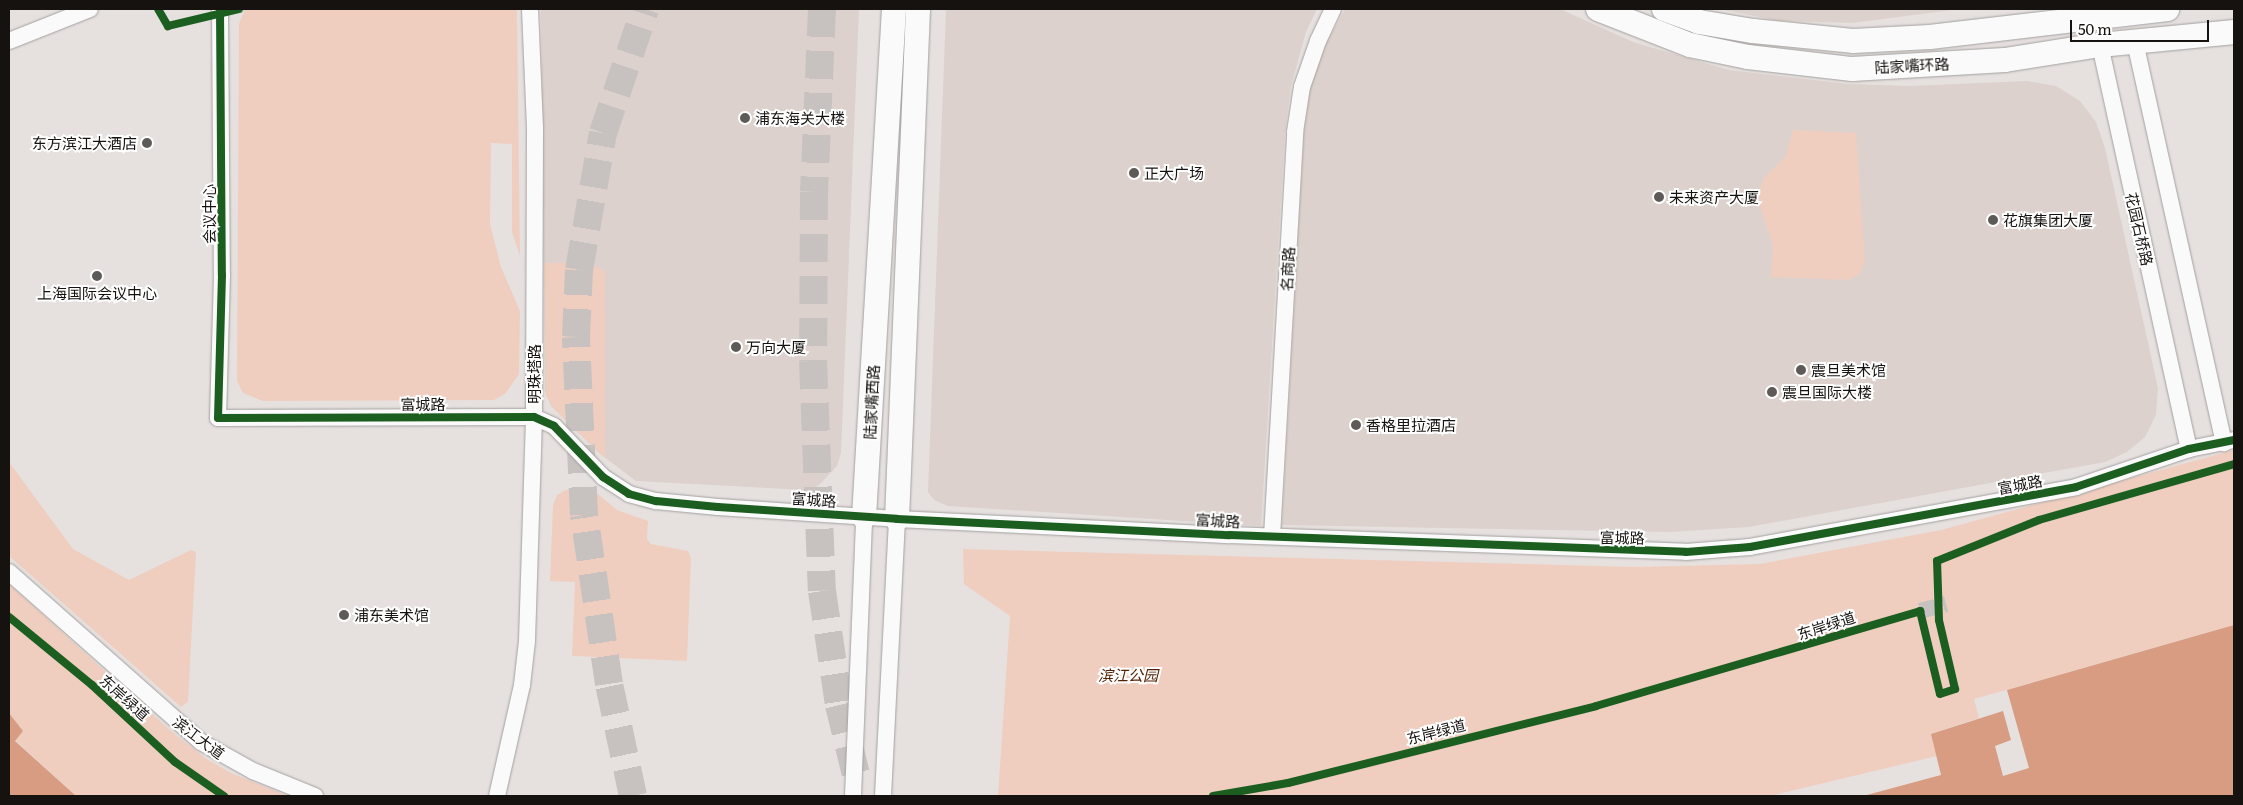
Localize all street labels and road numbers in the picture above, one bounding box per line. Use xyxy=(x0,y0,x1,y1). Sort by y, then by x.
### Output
street label: 陆家嘴环路 xyxy=(1874,54,1950,76)
street label: 会议中心 xyxy=(200,184,218,244)
street label: 花园石桥路 xyxy=(2123,190,2157,268)
street label: 名商路 xyxy=(1277,246,1297,292)
street label: 明珠塔路 xyxy=(525,344,543,404)
street label: 陆家嘴西路 xyxy=(860,364,882,440)
street label: 富城路 xyxy=(401,395,445,413)
street label: 富城路 xyxy=(1996,471,2044,497)
street label: 富城路 xyxy=(791,488,837,510)
street label: 富城路 xyxy=(1195,510,1241,530)
street label: 富城路 xyxy=(1599,528,1645,546)
street label: 东岸绿道 xyxy=(1795,607,1857,643)
street label: 东岸绿道 xyxy=(97,670,153,724)
street label: 滨江大道 xyxy=(170,712,228,762)
street label: 东岸绿道 xyxy=(1405,715,1467,747)

